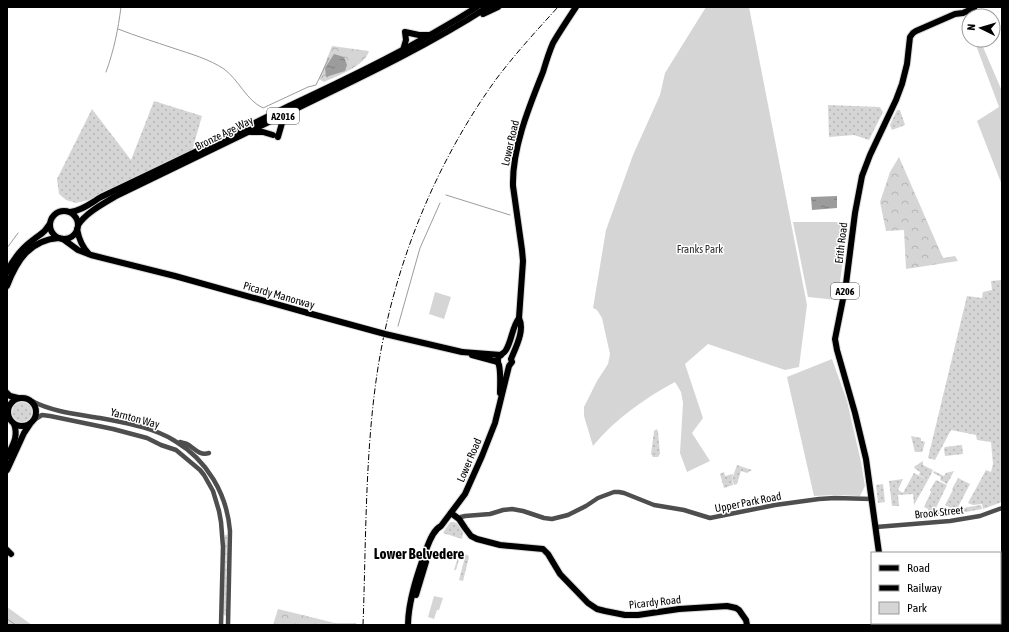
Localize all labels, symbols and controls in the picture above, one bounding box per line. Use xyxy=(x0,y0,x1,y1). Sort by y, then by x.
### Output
north arrow xyxy=(961,8,1001,48)
text: N xyxy=(965,23,977,31)
road number: A2016 xyxy=(267,108,299,124)
street label: Bronze Age Way xyxy=(193,114,255,152)
street label: Lower Road xyxy=(499,119,521,167)
street label: Erith Road xyxy=(833,222,849,264)
park label: Franks Park xyxy=(677,243,723,255)
street label: Picardy Manorway xyxy=(242,279,317,311)
road number: A206 xyxy=(831,283,859,299)
street label: Yarnton Way xyxy=(109,406,161,430)
street label: Lower Road xyxy=(454,436,484,484)
street label: Upper Park Road xyxy=(714,490,782,514)
street label: Brook Street xyxy=(914,503,964,521)
district label: Lower Belvedere xyxy=(374,545,464,562)
legend xyxy=(871,552,1001,624)
text: Road xyxy=(907,561,930,575)
text: Railway xyxy=(907,581,942,595)
street label: Picardy Road xyxy=(628,593,682,611)
text: Park xyxy=(907,601,928,615)

